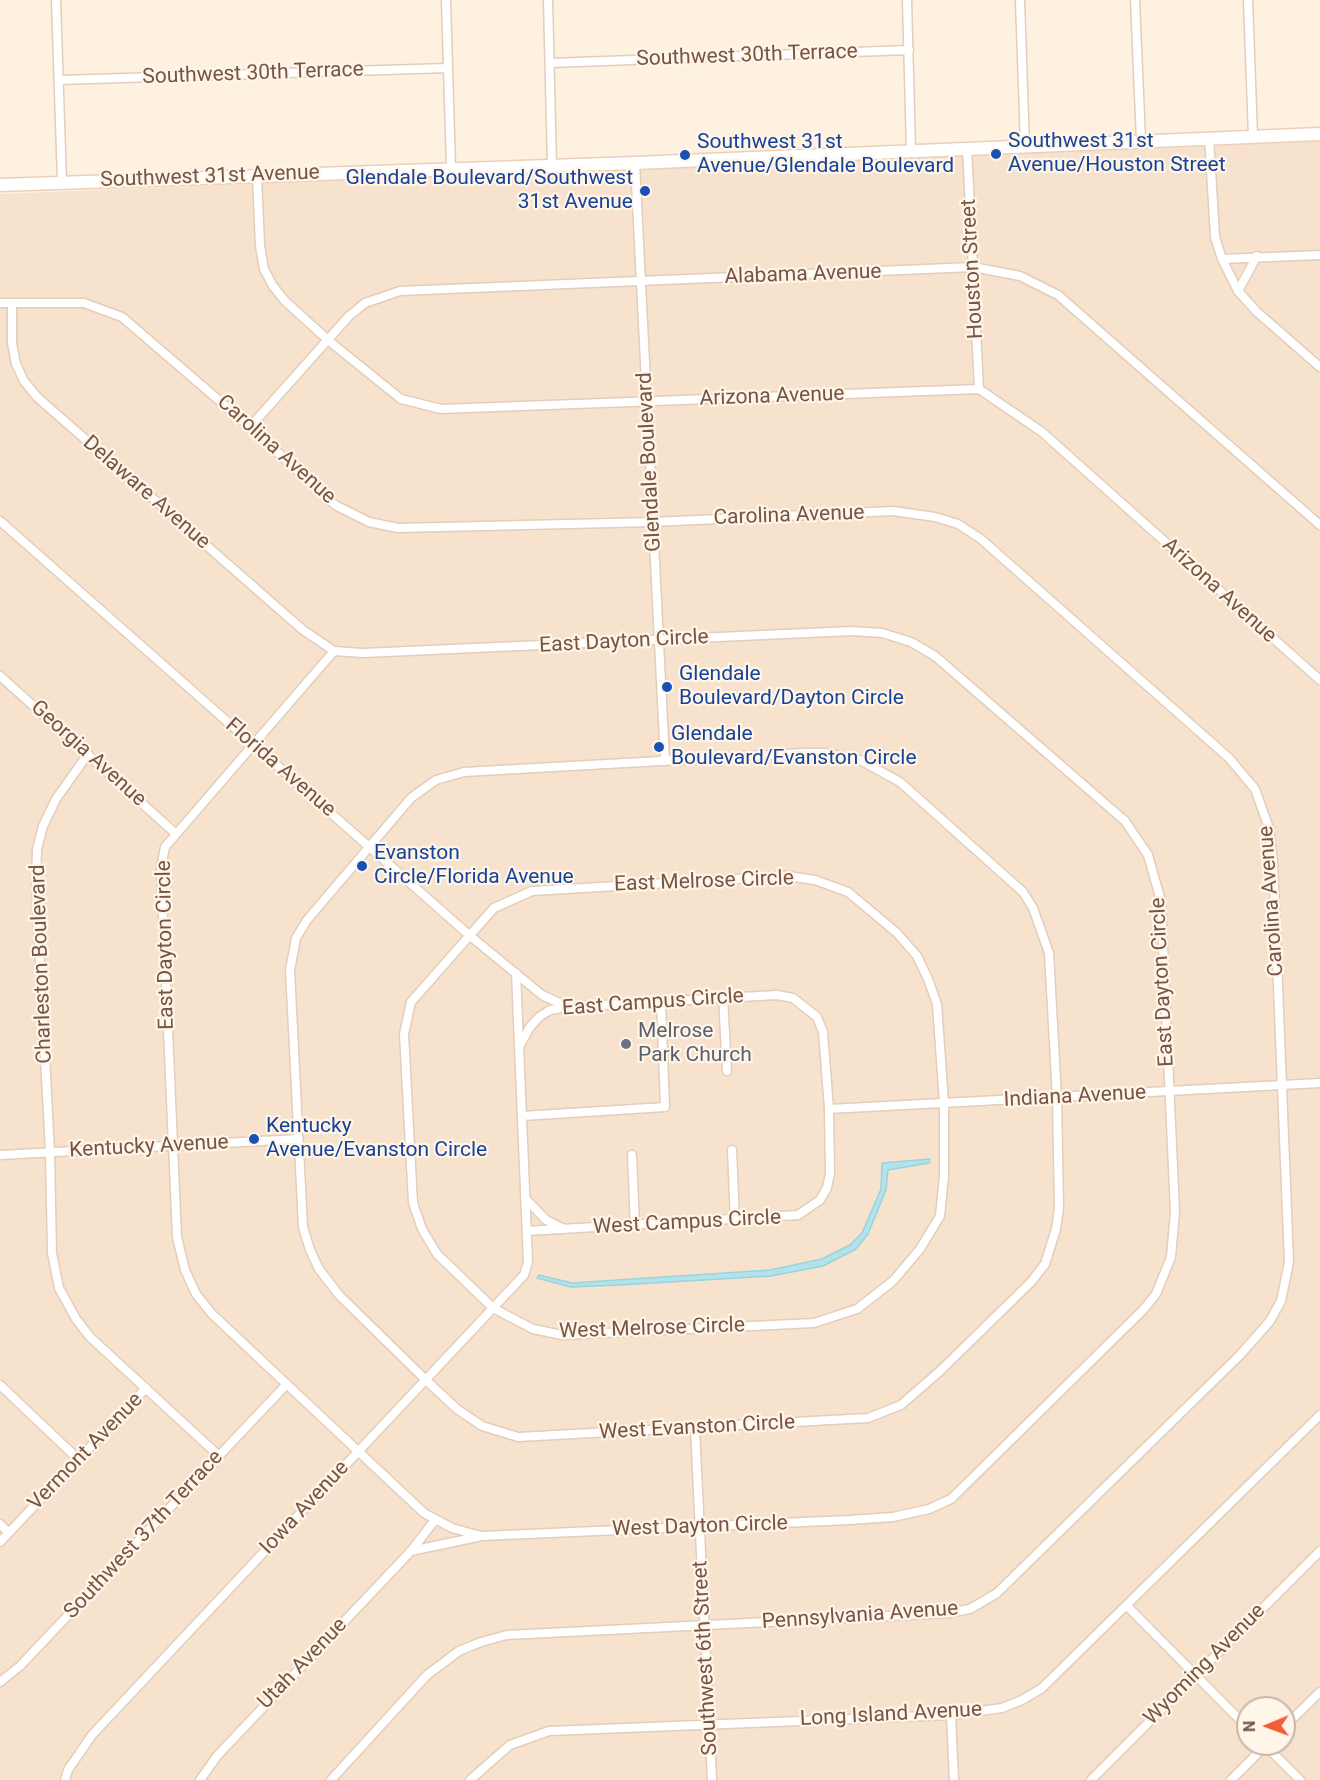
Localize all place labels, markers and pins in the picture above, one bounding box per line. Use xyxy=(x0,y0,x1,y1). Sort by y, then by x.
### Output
place label: Southwest 31st Avenue/Houston Street xyxy=(1008,129,1226,179)
place label: Southwest 31st Avenue/Glendale Boulevard xyxy=(697,130,954,180)
marker: Southwest 31st Avenue/Houston Street xyxy=(989,147,1003,161)
marker: Southwest 31st Avenue/Glendale Boulevard xyxy=(678,148,692,162)
place label: Glendale Boulevard/Southwest 31st Avenue xyxy=(345,166,633,216)
marker: Glendale Boulevard/Southwest 31st Avenue xyxy=(638,184,652,198)
place label: Glendale Boulevard/Dayton Circle xyxy=(679,662,904,712)
marker: Glendale Boulevard/Dayton Circle xyxy=(660,680,674,694)
place label: Glendale Boulevard/Evanston Circle xyxy=(671,722,917,772)
marker: Glendale Boulevard/Evanston Circle xyxy=(652,740,666,754)
place label: Evanston Circle/Florida Avenue xyxy=(374,841,574,891)
marker: Evanston Circle/Florida Avenue xyxy=(355,859,369,873)
place label: Melrose Park Church xyxy=(638,1019,752,1069)
marker: Melrose Park Church xyxy=(619,1037,633,1051)
place label: Kentucky Avenue/Evanston Circle xyxy=(266,1114,487,1164)
marker: Kentucky Avenue/Evanston Circle xyxy=(247,1132,261,1146)

